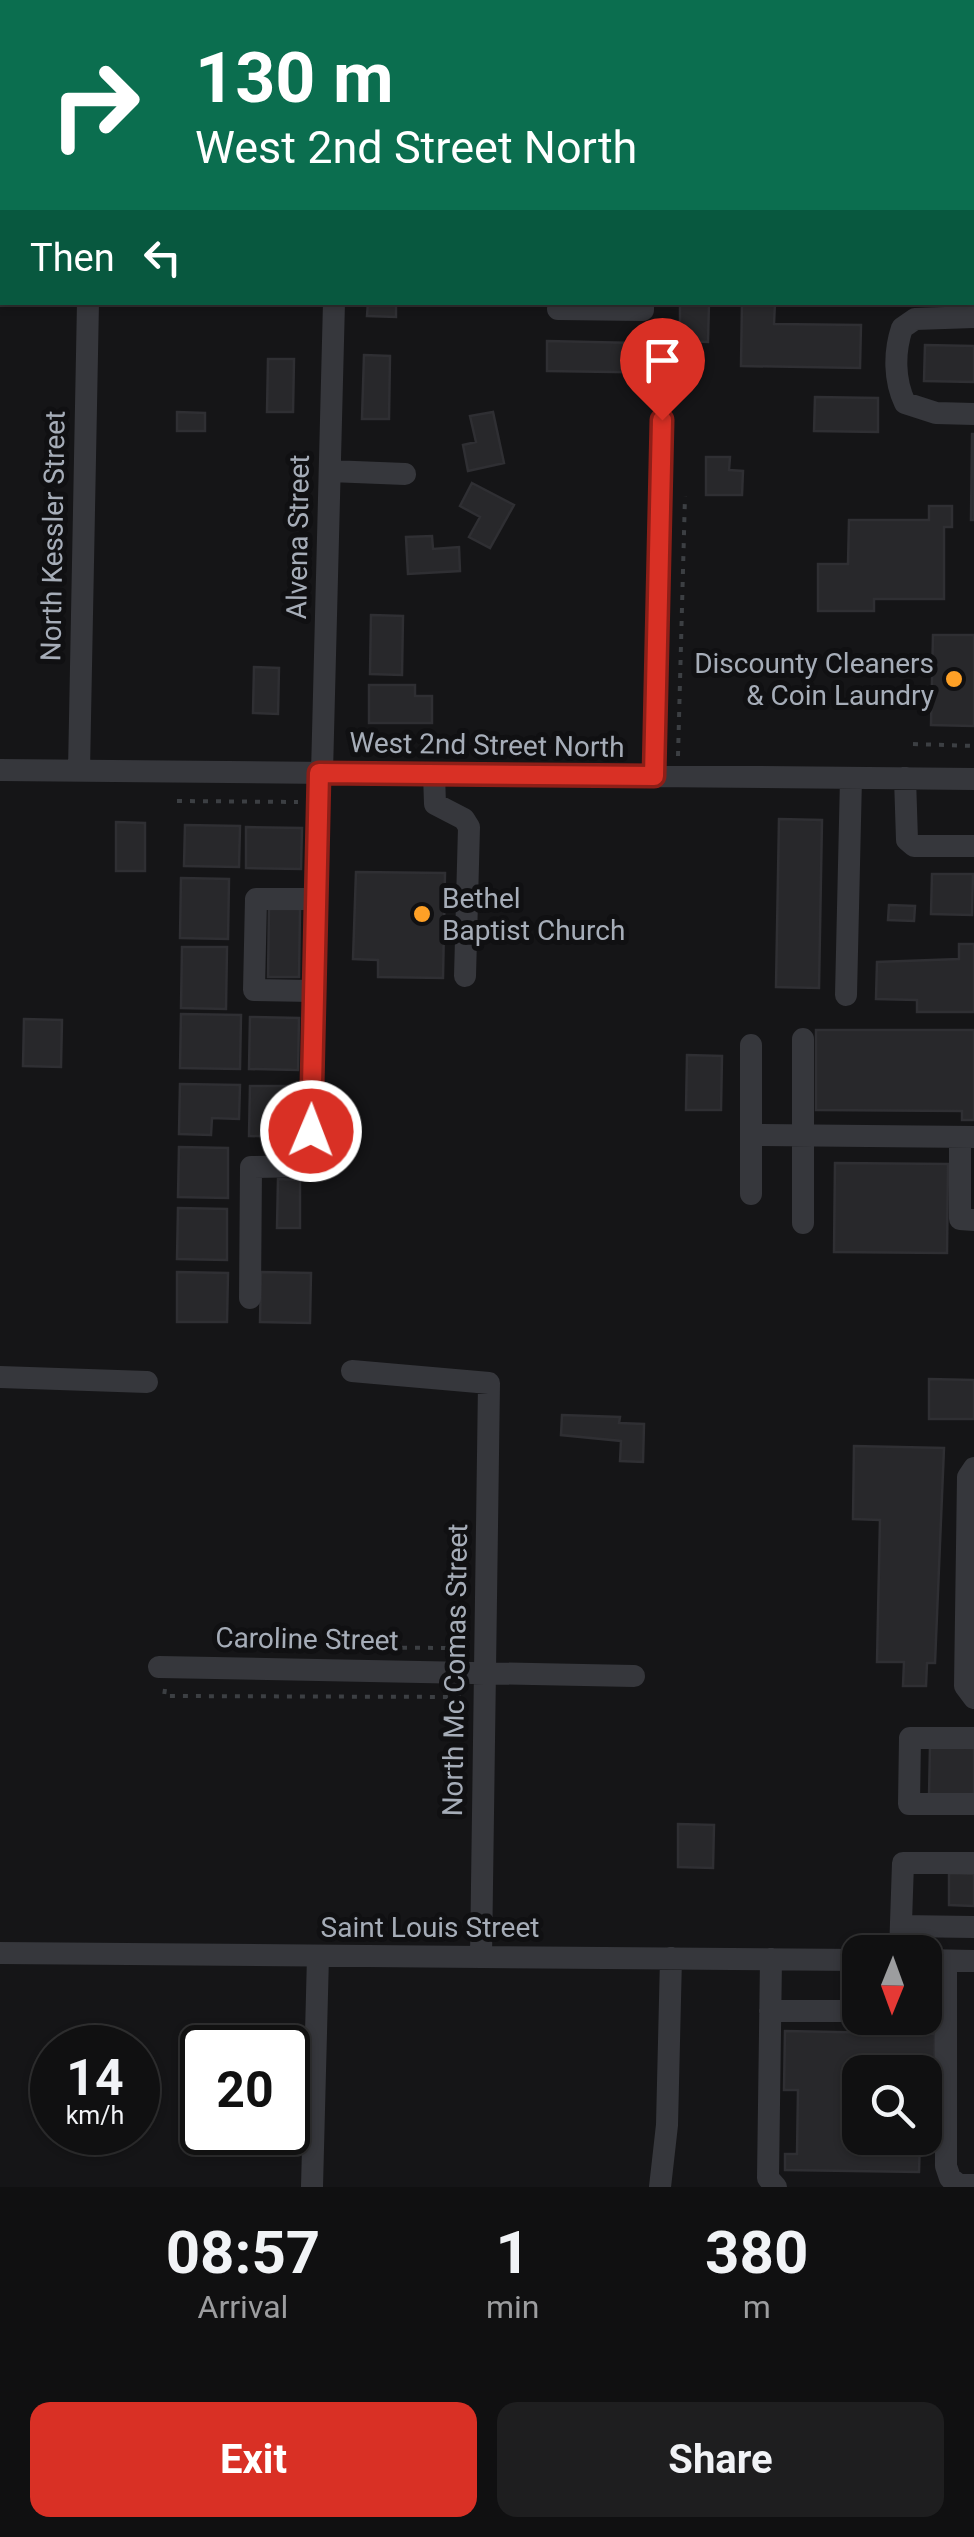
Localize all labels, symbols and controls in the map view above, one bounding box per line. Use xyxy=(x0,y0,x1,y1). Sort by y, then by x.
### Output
text: 130 m xyxy=(195,37,394,119)
icon: right xyxy=(30,40,160,170)
text: West 2nd Street North xyxy=(195,121,637,174)
icon: left xyxy=(135,230,190,285)
text: Then xyxy=(30,236,115,280)
pin xyxy=(620,318,705,421)
icon: arrive xyxy=(635,333,690,388)
street label: North Kessler Street xyxy=(34,410,72,662)
street label: Alvena Street xyxy=(280,454,316,620)
place label: Discounty Cleaners & Coin Laundry xyxy=(694,647,934,712)
marker: Discounty Cleaners & Coin Laundry xyxy=(943,668,965,690)
street label: West 2nd Street North xyxy=(349,726,625,764)
place label: Bethel Baptist Church xyxy=(442,882,625,947)
marker: Bethel Baptist Church xyxy=(411,903,433,925)
position arrow xyxy=(259,1079,363,1183)
street label: North Mc Comas Street xyxy=(436,1523,474,1817)
street label: Caroline Street xyxy=(215,1621,399,1657)
street label: Saint Louis Street xyxy=(321,1911,539,1944)
north arrow xyxy=(842,1935,942,2035)
map controls xyxy=(842,1935,942,2155)
speed limit sign: 20 xyxy=(180,2025,310,2155)
text: 14 xyxy=(66,2049,124,2107)
button: search xyxy=(842,2055,942,2155)
text: km/h xyxy=(66,2101,124,2130)
text: 08:57 xyxy=(166,2217,320,2288)
text: 1 xyxy=(495,2217,530,2288)
text: 380 xyxy=(705,2217,808,2288)
text: Arrival xyxy=(198,2288,288,2326)
text: min xyxy=(486,2288,539,2326)
text: m xyxy=(743,2288,771,2326)
button: Exit xyxy=(30,2402,477,2517)
button: Share xyxy=(497,2402,944,2517)

